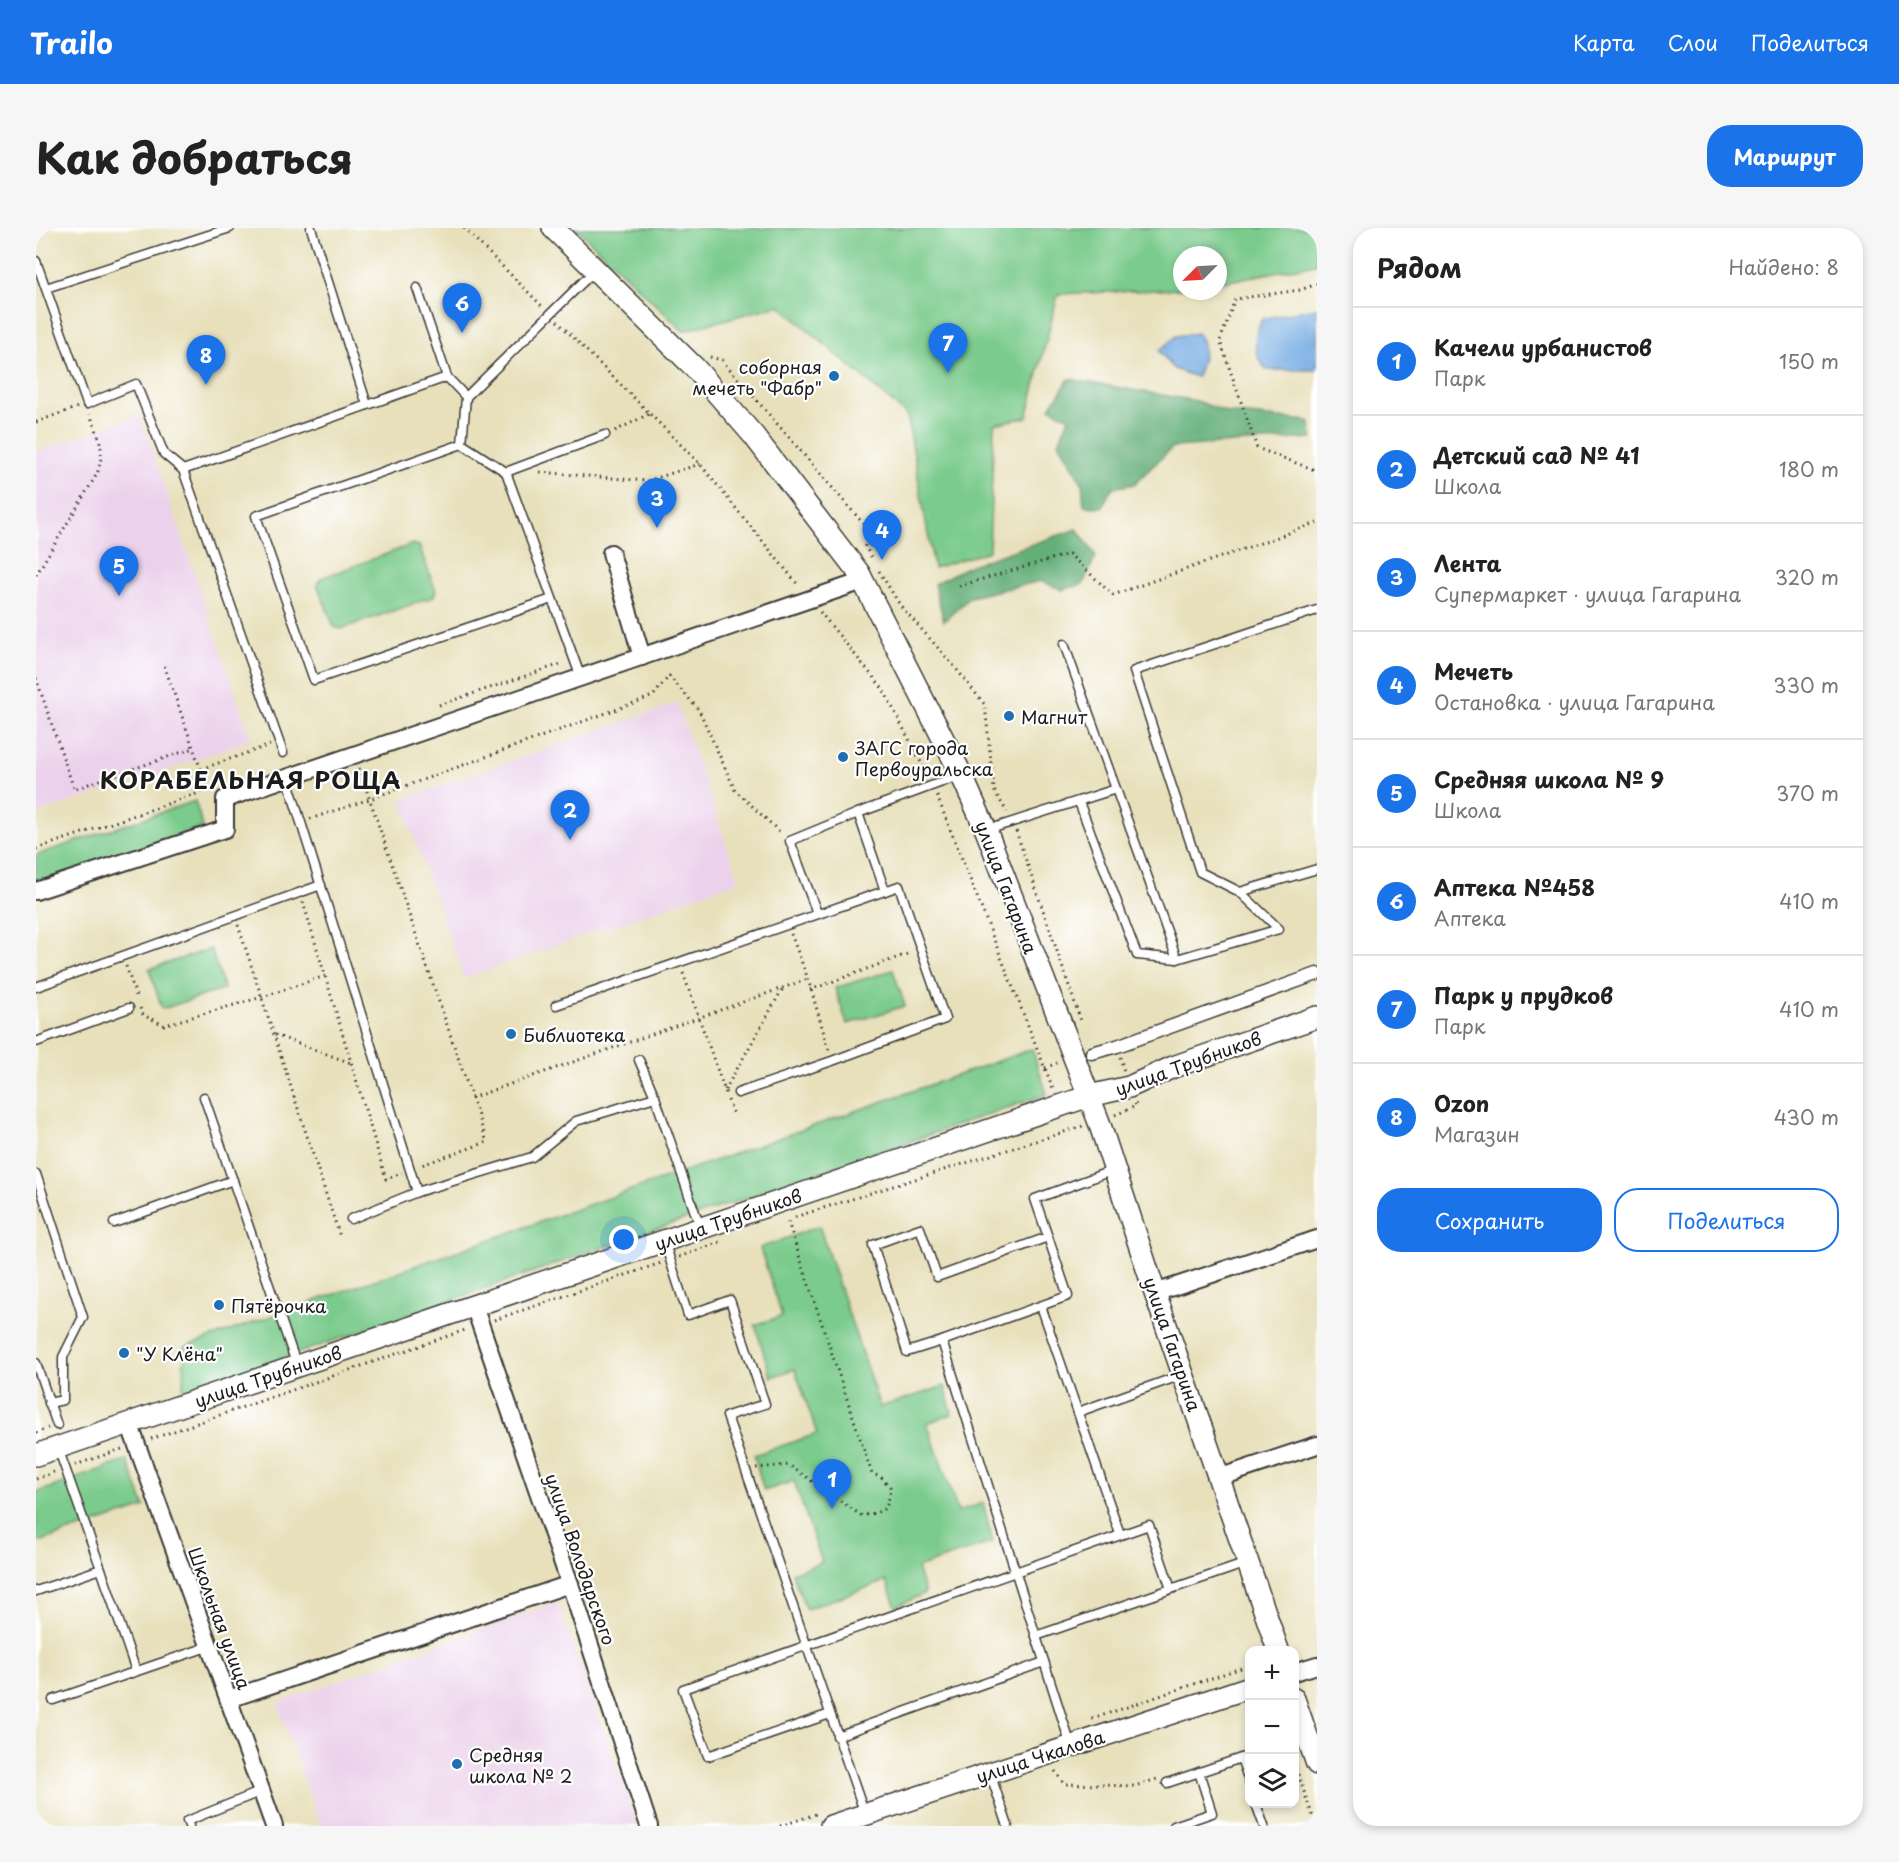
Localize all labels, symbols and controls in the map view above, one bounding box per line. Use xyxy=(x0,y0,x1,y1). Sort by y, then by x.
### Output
text: Trailo xyxy=(30,21,113,64)
text: Карта xyxy=(1573,26,1635,58)
text: Слои xyxy=(1668,26,1718,58)
text: Поделиться xyxy=(1751,26,1869,58)
text: Как добраться xyxy=(36,125,353,188)
button: Маршрут xyxy=(1707,125,1863,187)
north arrow xyxy=(1173,246,1227,300)
text: Рядом xyxy=(1377,248,1462,287)
text: Найдено: 8 xyxy=(1729,252,1839,282)
pin: 6 xyxy=(442,284,482,333)
pin: 7 xyxy=(928,324,968,373)
text: Качели урбанистов xyxy=(1434,330,1652,363)
pin: 8 xyxy=(186,336,226,385)
text: 1 xyxy=(1392,346,1401,376)
text: 150 m xyxy=(1779,346,1839,376)
place label: соборная мечеть "Фабр" xyxy=(693,353,822,401)
text: Парк xyxy=(1434,363,1486,393)
marker: соборная мечеть "Фабр" xyxy=(827,369,841,383)
text: Детский сад № 41 xyxy=(1434,438,1640,471)
text: 2 xyxy=(1389,454,1404,484)
text: 180 m xyxy=(1779,454,1839,484)
text: Школа xyxy=(1434,471,1501,501)
pin: 3 xyxy=(638,478,676,528)
pin: 4 xyxy=(862,510,902,560)
pin: 5 xyxy=(100,546,139,596)
text: Лента xyxy=(1434,546,1502,579)
text: 3 xyxy=(1390,562,1403,592)
text: 320 m xyxy=(1775,562,1839,592)
text: Супермаркет · улица Гагарина xyxy=(1434,579,1741,609)
text: Мечеть xyxy=(1434,654,1513,687)
text: 4 xyxy=(1390,670,1403,700)
text: 330 m xyxy=(1773,670,1839,700)
text: Остановка · улица Гагарина xyxy=(1434,687,1715,717)
place label: Магнит xyxy=(1021,703,1088,730)
marker: Магнит xyxy=(1002,709,1016,723)
place label: ЗАГС города Первоуральска xyxy=(854,734,994,782)
marker: ЗАГС города Первоуральска xyxy=(836,750,850,764)
district label: КОРАБЕЛЬНАЯ РОЩА xyxy=(100,761,402,797)
text: Средняя школа № 9 xyxy=(1434,762,1664,795)
text: 5 xyxy=(1390,778,1403,808)
text: 370 m xyxy=(1776,778,1839,808)
pin: 2 xyxy=(550,790,590,840)
text: Школа xyxy=(1434,795,1501,825)
street label: улица Гагарина xyxy=(969,817,1045,958)
text: Аптека №458 xyxy=(1434,870,1595,903)
text: 6 xyxy=(1389,886,1404,916)
text: 410 m xyxy=(1779,886,1839,916)
text: Аптека xyxy=(1434,903,1506,933)
text: Парк у прудков xyxy=(1434,978,1613,1011)
text: 7 xyxy=(1391,994,1402,1024)
text: 410 m xyxy=(1779,994,1839,1024)
text: Парк xyxy=(1434,1011,1486,1041)
place label: Библиотека xyxy=(523,1021,626,1048)
street label: улица Трубников xyxy=(1111,1024,1265,1102)
marker: Библиотека xyxy=(504,1027,518,1041)
text: Ozon xyxy=(1434,1086,1489,1119)
text: 8 xyxy=(1390,1102,1403,1132)
text: 430 m xyxy=(1774,1102,1839,1132)
text: Магазин xyxy=(1434,1119,1520,1149)
street label: улица Трубников xyxy=(651,1181,805,1257)
button: Сохранить xyxy=(1377,1188,1602,1252)
button: Поделиться xyxy=(1614,1188,1839,1252)
your location xyxy=(609,1225,638,1254)
street label: улица Гагарина xyxy=(1137,1273,1209,1415)
place label: Пятёрочка xyxy=(231,1292,327,1319)
marker: Пятёрочка xyxy=(212,1298,226,1312)
street label: улица Трубников xyxy=(191,1338,345,1414)
place label: "У Клёна" xyxy=(136,1340,223,1367)
marker: "У Клёна" xyxy=(117,1346,131,1360)
pin: 1 xyxy=(812,1460,852,1509)
street label: улица Володарского xyxy=(539,1469,623,1649)
street label: Школьная улица xyxy=(182,1543,258,1693)
map controls xyxy=(1245,1646,1299,1808)
button: + xyxy=(1245,1646,1299,1700)
button: − xyxy=(1245,1700,1299,1754)
street label: улица Чкалова xyxy=(972,1722,1108,1789)
place label: Средняя школа № 2 xyxy=(469,1741,573,1789)
button: layers xyxy=(1245,1754,1299,1808)
marker: Средняя школа № 2 xyxy=(450,1757,464,1771)

